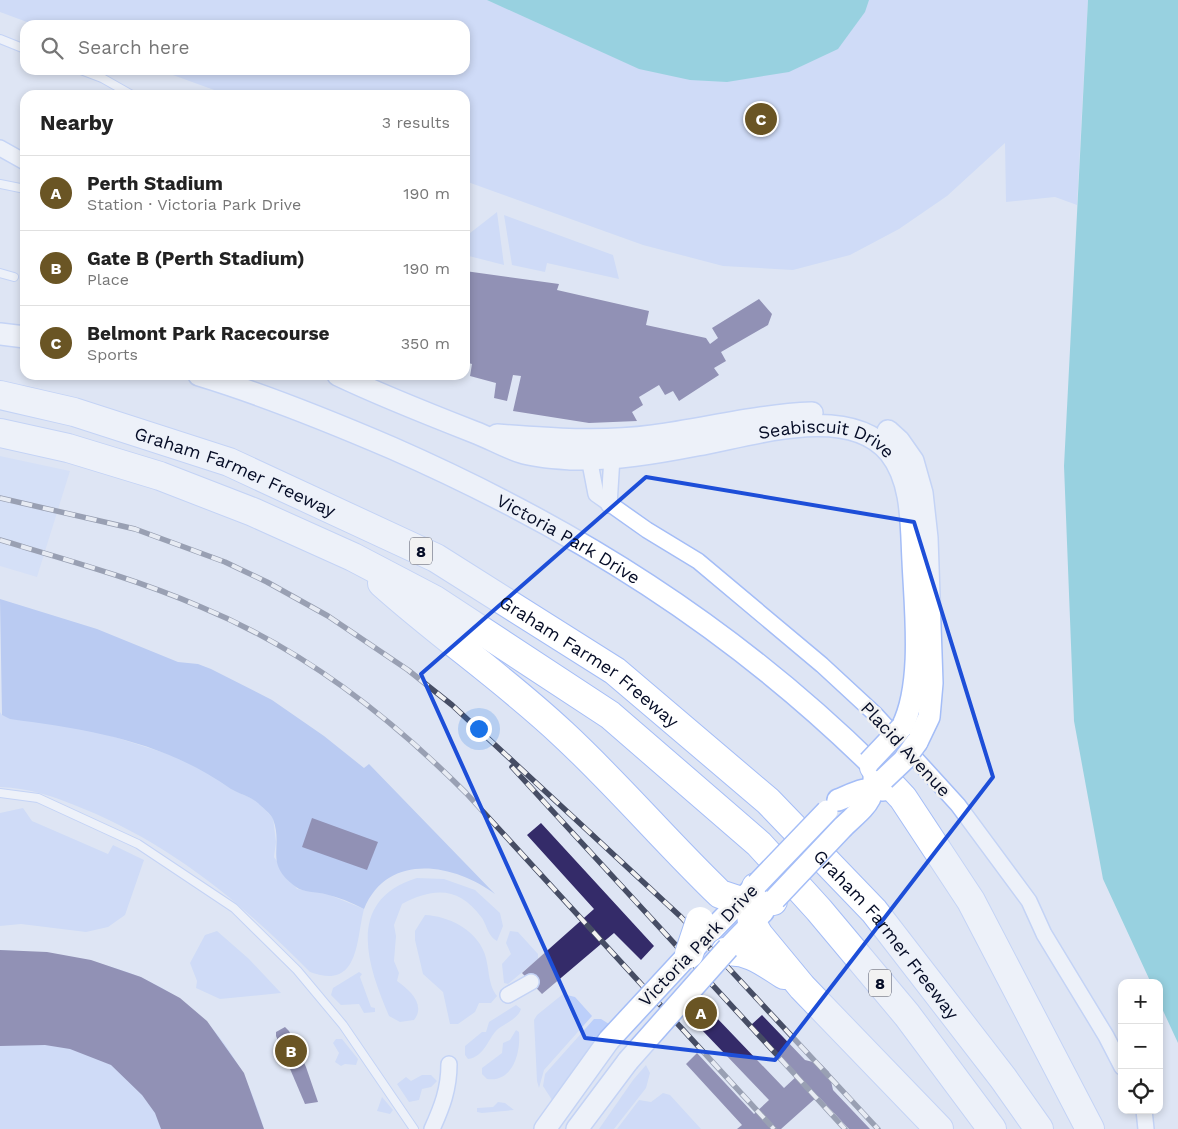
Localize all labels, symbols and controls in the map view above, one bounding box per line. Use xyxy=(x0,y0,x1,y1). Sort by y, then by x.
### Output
search box xyxy=(20,20,470,75)
icon: search xyxy=(38,34,66,62)
text: Search here xyxy=(78,36,189,59)
pin: C xyxy=(745,100,777,138)
text: Nearby xyxy=(40,110,113,135)
text: 3 results xyxy=(382,113,450,132)
text: Perth Stadium xyxy=(87,172,223,195)
text: A xyxy=(51,184,61,203)
text: 190 m xyxy=(403,184,450,203)
text: Station · Victoria Park Drive xyxy=(87,195,301,214)
text: Gate B (Perth Stadium) xyxy=(87,247,305,270)
text: B xyxy=(51,259,61,278)
text: 190 m xyxy=(403,259,450,278)
text: Place xyxy=(87,270,129,289)
text: Belmont Park Racecourse xyxy=(87,322,330,345)
text: C xyxy=(51,334,61,353)
text: 350 m xyxy=(401,334,450,353)
text: Sports xyxy=(87,345,138,364)
street label: Seabiscuit Drive xyxy=(756,415,899,462)
street label: Graham Farmer Freeway xyxy=(132,422,340,521)
street label: Victoria Park Drive xyxy=(493,489,644,588)
road number: 8 xyxy=(410,538,432,564)
street label: Graham Farmer Freeway xyxy=(496,591,684,732)
street label: Placid Avenue xyxy=(857,697,955,801)
your location xyxy=(466,716,492,742)
street label: Graham Farmer Freeway xyxy=(810,845,964,1023)
street label: Victoria Park Drive xyxy=(634,879,762,1011)
road number: 8 xyxy=(869,970,891,996)
map controls xyxy=(1118,979,1163,1114)
button: + xyxy=(1118,979,1163,1024)
pin: A xyxy=(685,994,717,1032)
button: − xyxy=(1118,1024,1163,1069)
pin: B xyxy=(275,1032,307,1070)
button: locate xyxy=(1118,1069,1163,1114)

